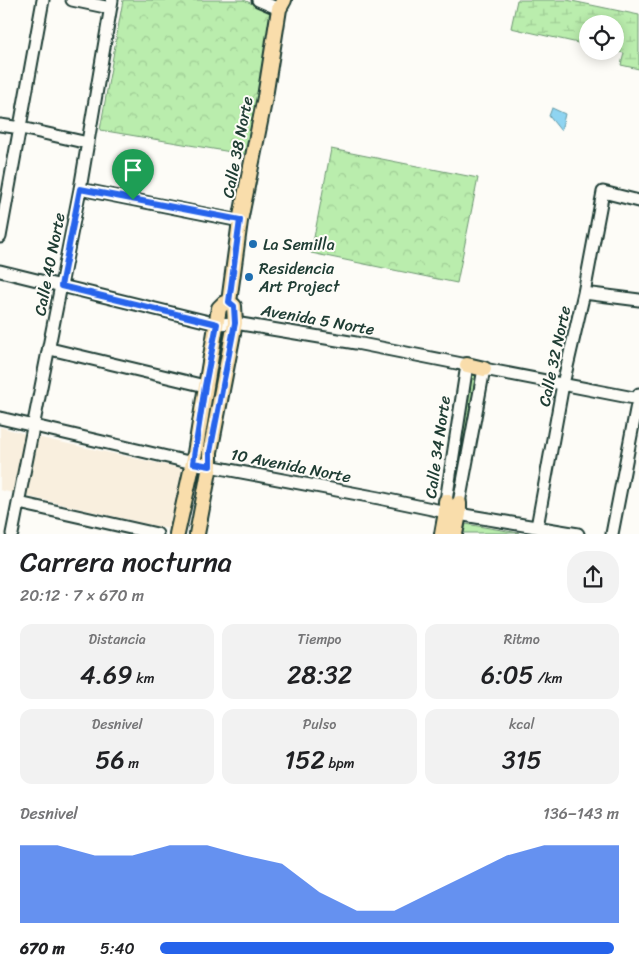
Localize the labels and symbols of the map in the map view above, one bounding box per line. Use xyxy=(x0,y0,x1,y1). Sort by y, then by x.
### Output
street label: Calle 38 Norte xyxy=(213,94,262,200)
pin xyxy=(112,149,154,200)
street label: Calle 40 Norte xyxy=(25,210,74,318)
place label: La Semilla xyxy=(263,230,335,259)
marker: La Semilla xyxy=(247,238,259,250)
place label: Residencia Art Project xyxy=(258,254,340,301)
marker: Residencia Art Project xyxy=(243,271,255,283)
street label: Avenida 5 Norte xyxy=(258,295,377,344)
street label: Calle 32 Norte xyxy=(530,303,579,409)
street label: Calle 34 Norte xyxy=(416,394,459,500)
street label: 10 Avenida Norte xyxy=(228,440,354,491)

